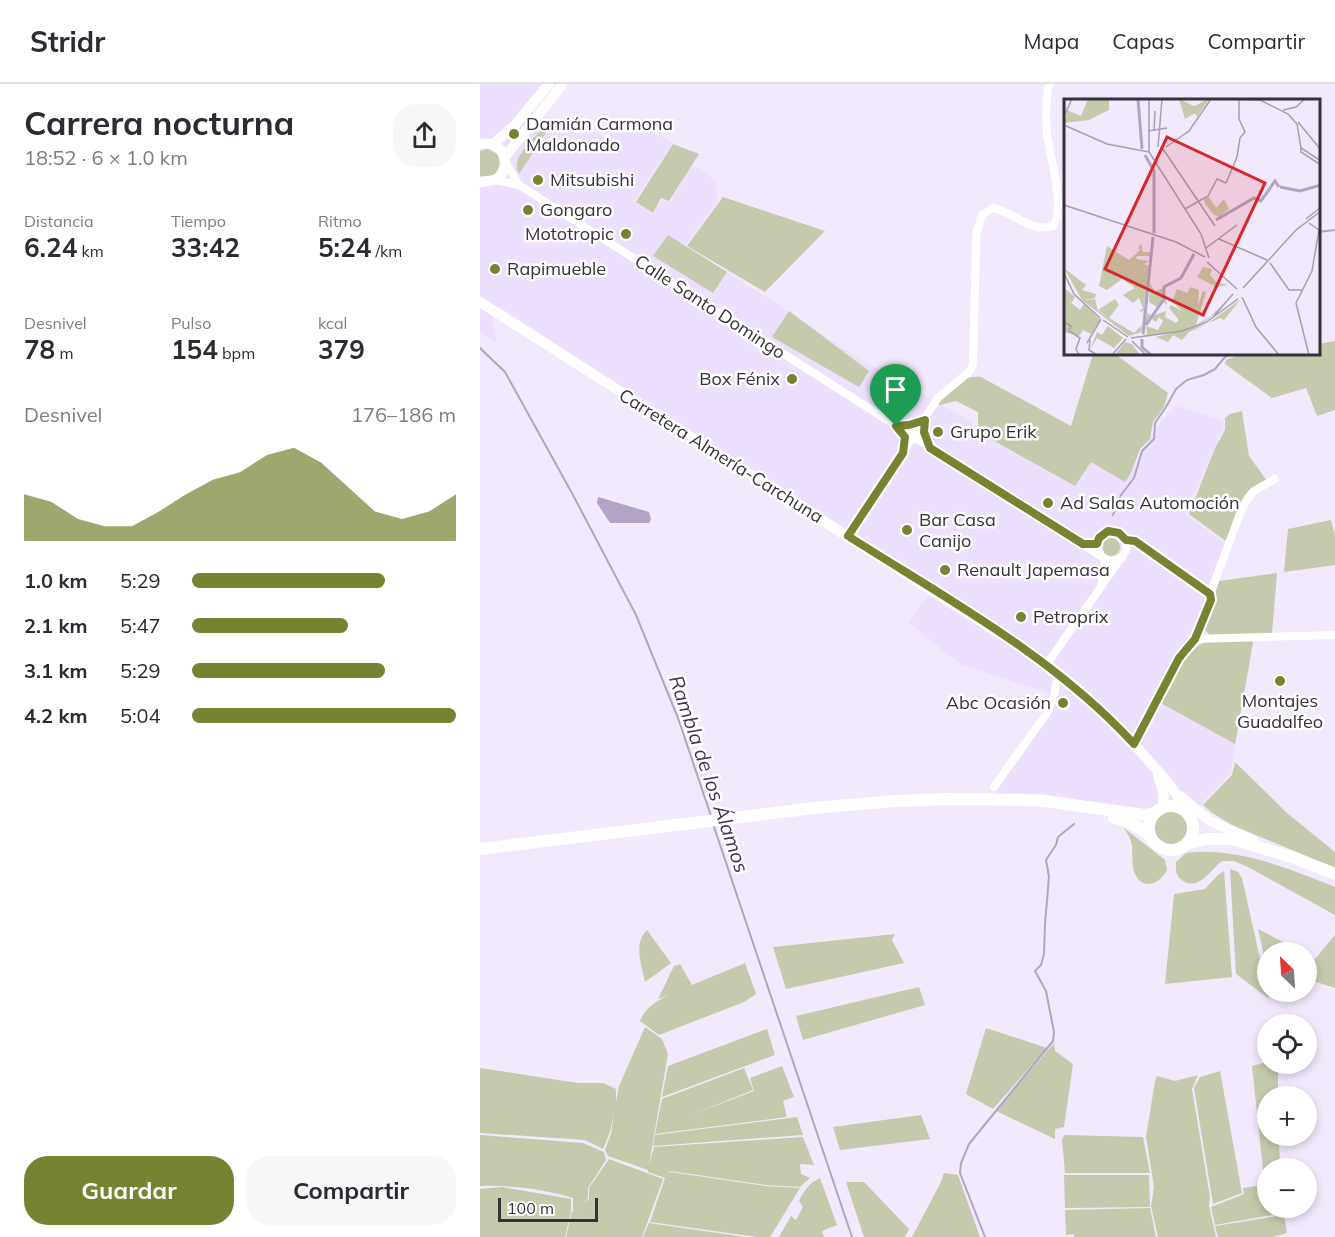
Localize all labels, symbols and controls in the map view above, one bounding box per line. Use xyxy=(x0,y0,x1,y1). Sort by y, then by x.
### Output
text: Stridr xyxy=(30,24,105,59)
text: Mapa xyxy=(1024,28,1079,54)
text: Capas xyxy=(1112,28,1175,54)
text: Compartir xyxy=(1208,28,1305,54)
inset map xyxy=(1064,99,1320,356)
text: Carrera nocturna xyxy=(24,102,294,143)
button: share xyxy=(393,104,456,167)
place label: Damián Carmona Maldonado xyxy=(526,112,673,156)
marker: Damián Carmona Maldonado xyxy=(507,127,521,141)
text: 18:52 · 6 × 1.0 km xyxy=(24,145,188,170)
place label: Mitsubishi xyxy=(550,168,634,191)
marker: Mitsubishi xyxy=(531,173,545,187)
place label: Gongaro xyxy=(540,198,612,221)
marker: Gongaro xyxy=(521,203,535,217)
text: Distancia xyxy=(24,211,94,231)
text: Tiempo xyxy=(171,211,226,231)
text: Ritmo xyxy=(318,211,362,231)
place label: Mototropic xyxy=(525,222,614,245)
marker: Mototropic xyxy=(619,227,633,241)
text: 6.24 xyxy=(24,231,77,264)
text: 33:42 xyxy=(171,231,240,264)
text: 5:24 xyxy=(318,231,371,264)
text: km xyxy=(77,241,104,261)
text: /km xyxy=(371,241,402,261)
street label: Calle Santo Domingo xyxy=(631,249,790,364)
place label: Rapimueble xyxy=(507,257,606,280)
marker: Rapimueble xyxy=(488,262,502,276)
text: Desnivel xyxy=(24,313,87,333)
text: Pulso xyxy=(171,313,211,333)
text: kcal xyxy=(318,313,347,333)
text: 78 xyxy=(24,333,55,366)
text: 154 xyxy=(171,333,218,366)
text: 379 xyxy=(318,333,365,366)
text: m xyxy=(55,343,73,363)
text: bpm xyxy=(218,343,255,363)
pin xyxy=(870,364,921,426)
place label: Box Fénix xyxy=(699,367,780,390)
marker: Box Fénix xyxy=(785,372,799,386)
icon: arrive xyxy=(879,373,912,406)
street label: Carretera Almería-Carchuna xyxy=(615,383,828,528)
text: Desnivel xyxy=(24,402,102,427)
text: 176–186 m xyxy=(351,402,456,427)
place label: Grupo Erik xyxy=(950,420,1037,443)
marker: Grupo Erik xyxy=(931,425,945,439)
place label: Ad Salas Automoción xyxy=(1060,491,1240,514)
marker: Ad Salas Automoción xyxy=(1041,496,1055,510)
place label: Bar Casa Canijo xyxy=(919,508,996,552)
marker: Bar Casa Canijo xyxy=(900,523,914,537)
place label: Renault Japemasa xyxy=(957,558,1110,581)
marker: Renault Japemasa xyxy=(938,563,952,577)
text: 1.0 km xyxy=(24,568,87,593)
text: 5:29 xyxy=(120,568,161,593)
place label: Petroprix xyxy=(1033,605,1109,628)
marker: Petroprix xyxy=(1014,610,1028,624)
text: 2.1 km xyxy=(24,613,87,638)
text: 5:47 xyxy=(120,613,161,638)
text: 3.1 km xyxy=(24,658,87,683)
text: 5:29 xyxy=(120,658,161,683)
water label: Rambla de los Álamos xyxy=(664,672,755,876)
marker: Montajes Guadalfeo xyxy=(1273,674,1287,688)
place label: Montajes Guadalfeo xyxy=(1237,689,1323,733)
place label: Abc Ocasión xyxy=(946,691,1051,714)
marker: Abc Ocasión xyxy=(1056,696,1070,710)
text: 4.2 km xyxy=(24,703,87,728)
text: 5:04 xyxy=(120,703,161,728)
north arrow xyxy=(1257,942,1317,1002)
map controls xyxy=(1257,942,1317,1218)
button: locate xyxy=(1257,1014,1317,1074)
button: + xyxy=(1257,1086,1317,1146)
button: Guardar xyxy=(24,1156,234,1225)
button: Compartir xyxy=(246,1156,456,1225)
button: − xyxy=(1257,1158,1317,1218)
scale bar xyxy=(498,1195,598,1222)
text: 100 m xyxy=(507,1198,554,1218)

